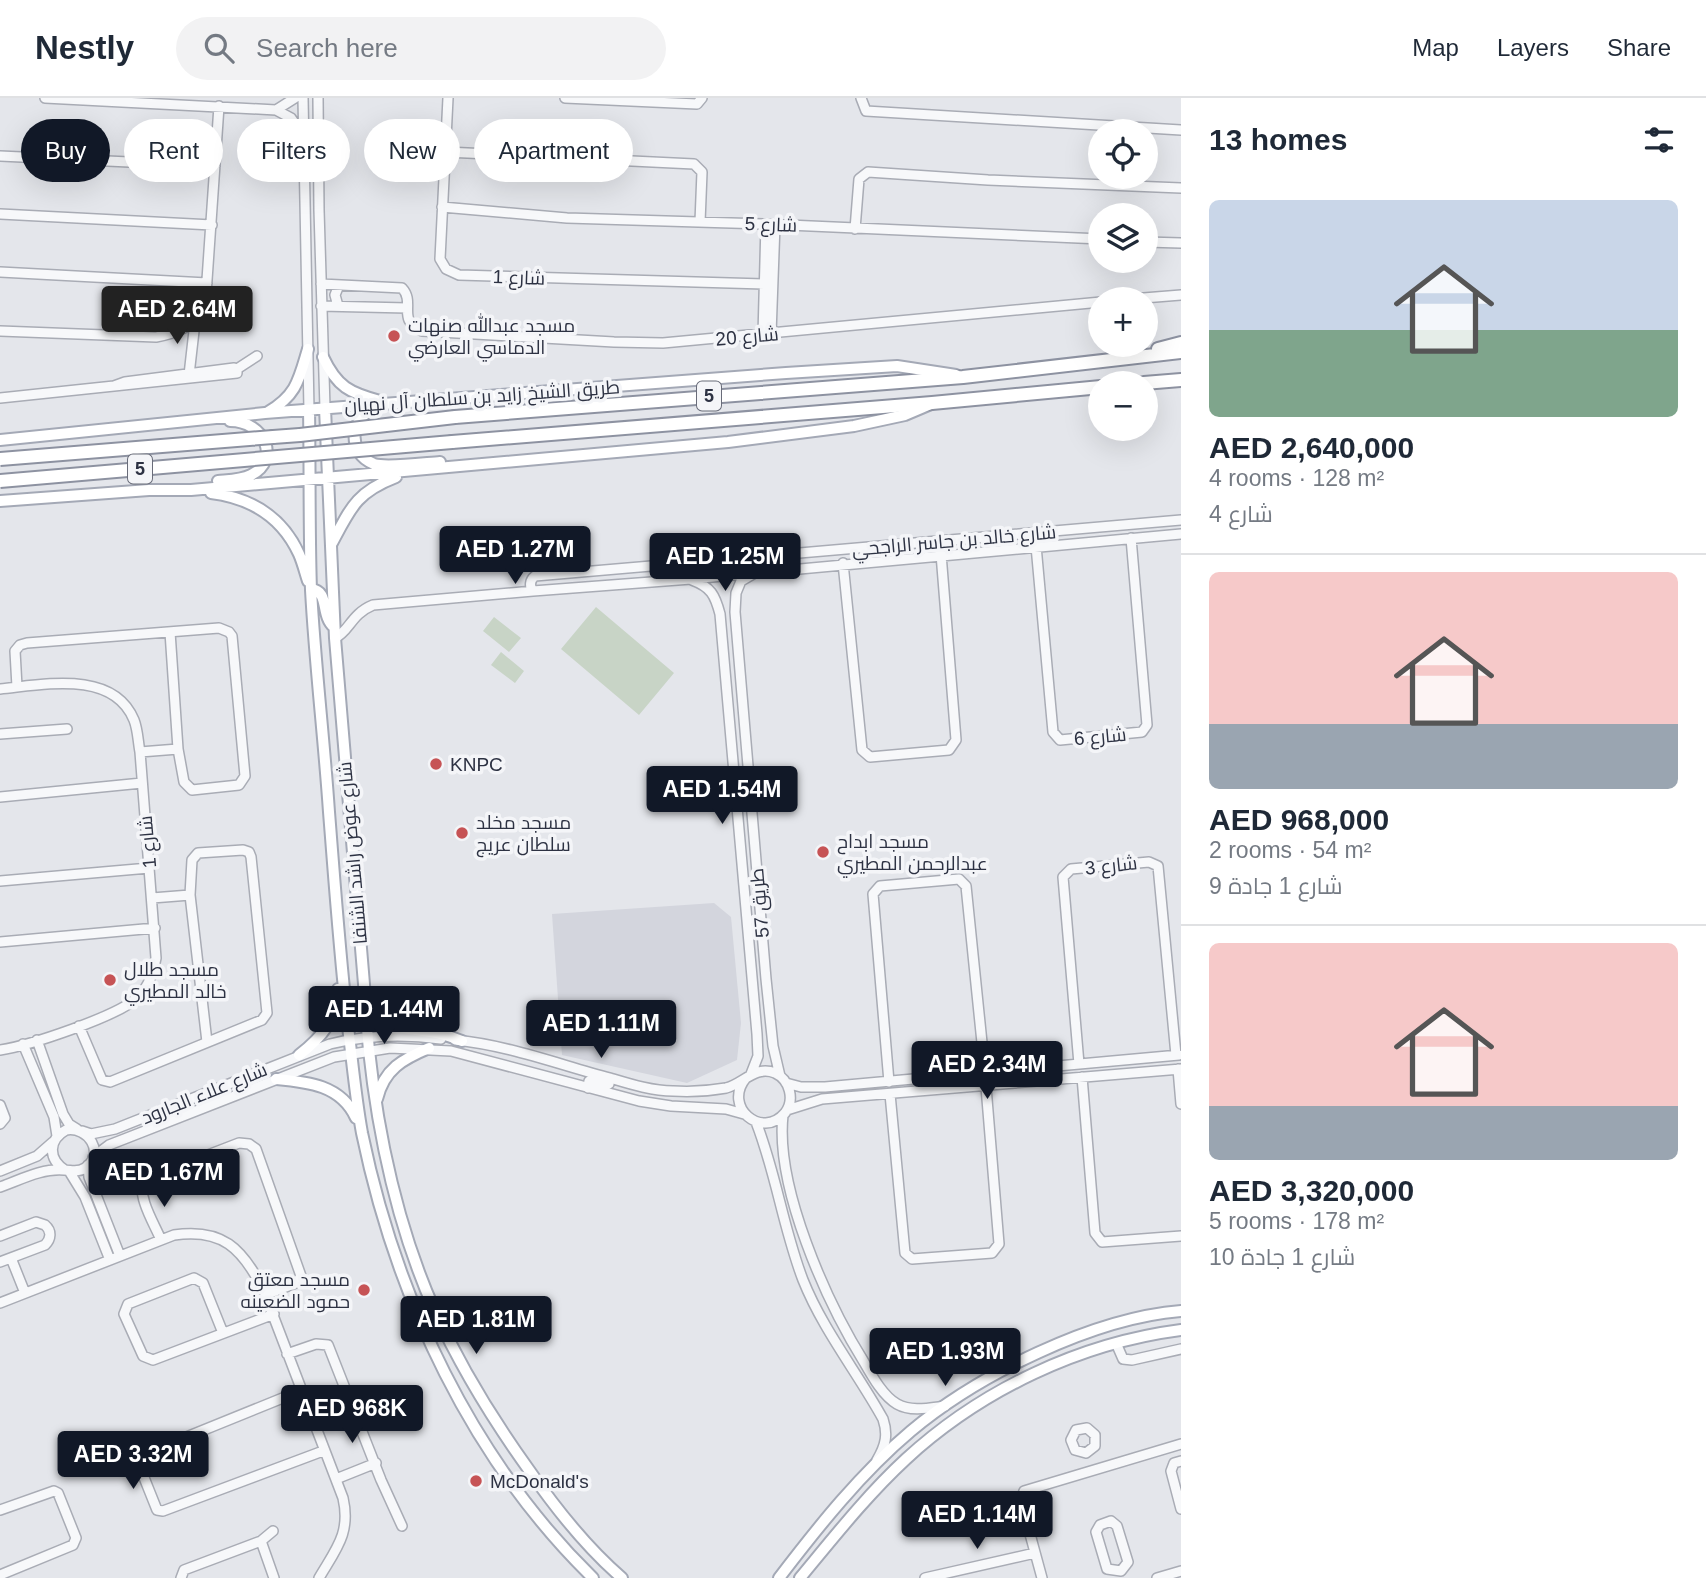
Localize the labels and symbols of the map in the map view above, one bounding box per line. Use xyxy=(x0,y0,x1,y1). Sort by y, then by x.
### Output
street label: شارع 5 xyxy=(744,213,798,239)
street label: شارع 1 xyxy=(492,266,546,292)
pin: AED 2.64M xyxy=(97,286,257,346)
place label: مسجد عبدالله صنهات الدماسي العارضي xyxy=(408,313,575,362)
street label: شارع 20 xyxy=(715,323,780,353)
marker: مسجد عبدالله صنهات الدماسي العارضي xyxy=(386,328,402,344)
street label: طريق الشيخ زايد بن سلطان آل نهيان xyxy=(344,376,621,420)
road number: 5 xyxy=(697,382,721,410)
road number: 5 xyxy=(128,454,152,484)
street label: شارع خالد بن جاسر الراجحي xyxy=(851,521,1057,564)
pin: AED 1.27M xyxy=(435,526,595,586)
pin: AED 1.25M xyxy=(645,533,805,593)
street label: شارع 6 xyxy=(1073,724,1127,752)
place label: KNPC xyxy=(450,754,503,775)
marker: KNPC xyxy=(428,756,444,772)
street label: شارع عوض راشد الشنفا xyxy=(334,760,374,945)
pin: AED 1.54M xyxy=(642,766,802,826)
place label: مسجد مخلد سلطان عريج xyxy=(476,812,571,858)
street label: شارع 1 xyxy=(135,815,163,869)
marker: مسجد مخلد سلطان عريج xyxy=(454,825,470,841)
place label: مسجد ابداح عبدالرحمن المطيري xyxy=(837,831,988,878)
marker: مسجد ابداح عبدالرحمن المطيري xyxy=(815,844,831,860)
street label: شارع 3 xyxy=(1084,852,1139,882)
street label: طريق 57 xyxy=(746,867,775,939)
place label: مسجد طلال خالد المطيري xyxy=(124,959,227,1006)
marker: مسجد طلال خالد المطيري xyxy=(102,972,118,988)
pin: AED 1.44M xyxy=(304,986,464,1046)
pin: AED 1.11M xyxy=(521,1000,681,1060)
pin: AED 2.34M xyxy=(907,1042,1067,1101)
street label: شارع علاء الجارود xyxy=(138,1059,271,1131)
pin: AED 1.67M xyxy=(84,1150,244,1209)
place label: مسجد معتق حمود الضعينه xyxy=(240,1269,350,1313)
marker: مسجد معتق حمود الضعينه xyxy=(356,1282,372,1298)
pin: AED 1.81M xyxy=(396,1296,556,1356)
pin: AED 1.93M xyxy=(865,1328,1025,1388)
pin: AED 968K xyxy=(280,1386,424,1445)
pin: AED 3.32M xyxy=(53,1432,213,1491)
place label: McDonald's xyxy=(490,1471,589,1492)
marker: McDonald's xyxy=(468,1473,484,1489)
pin: AED 1.14M xyxy=(897,1492,1057,1551)

